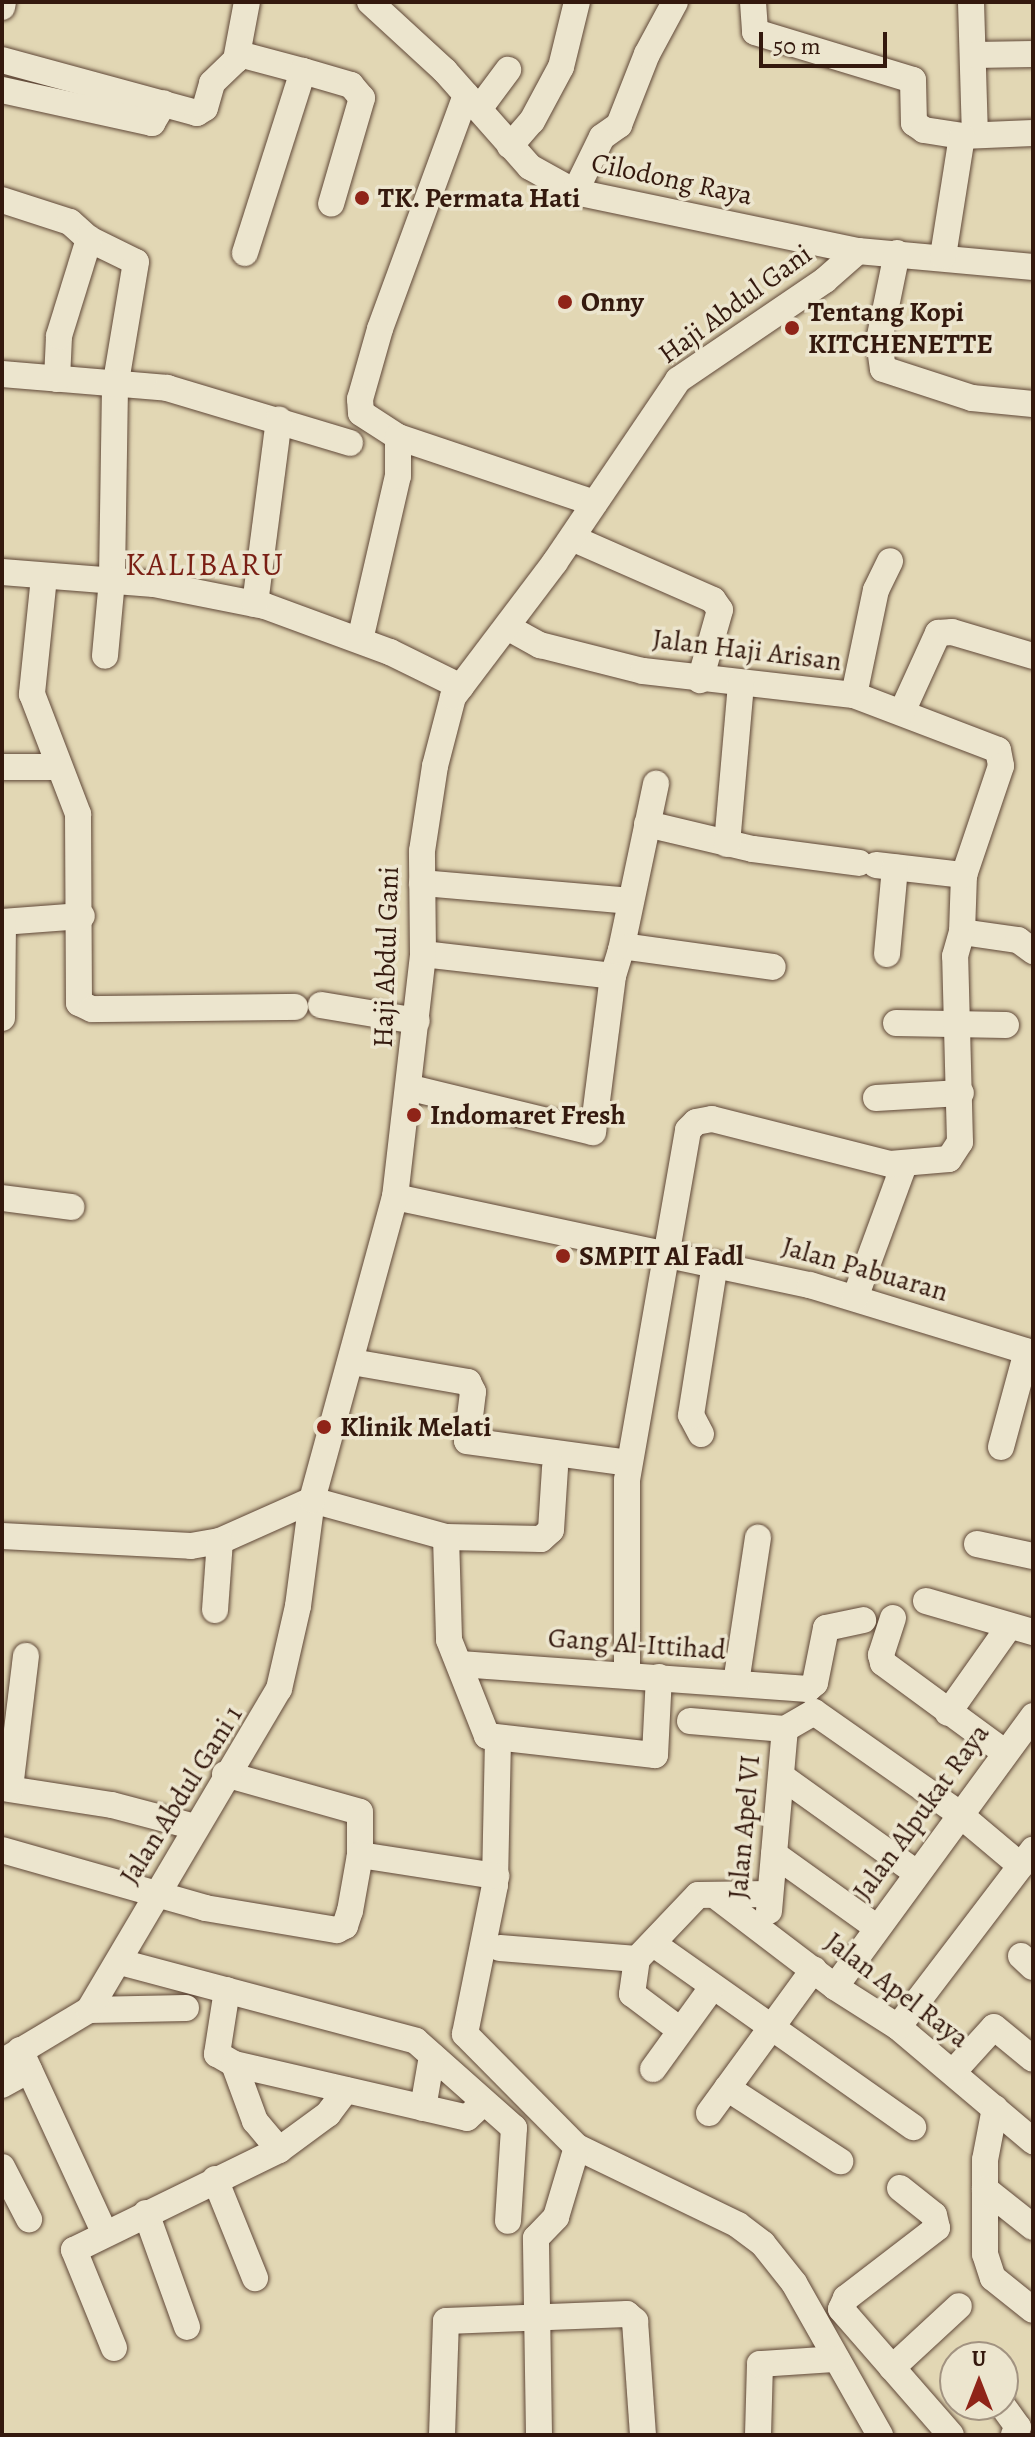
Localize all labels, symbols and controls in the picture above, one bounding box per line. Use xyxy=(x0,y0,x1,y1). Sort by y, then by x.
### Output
scale bar xyxy=(763,16,891,66)
text: 50 m xyxy=(773,30,821,62)
street label: Cilodong Raya xyxy=(588,146,756,212)
place label: TK. Permata Hati xyxy=(378,181,581,215)
marker: TK. Permata Hati xyxy=(353,189,371,207)
street label: Haji Abdul Gani xyxy=(652,237,818,371)
place label: Onny xyxy=(581,285,644,319)
marker: Onny xyxy=(556,293,574,311)
place label: Tentang Kopi KITCHENETTE xyxy=(808,295,993,361)
marker: Tentang Kopi KITCHENETTE xyxy=(783,319,801,337)
district label: KALIBARU xyxy=(125,545,285,583)
street label: Jalan Haji Arisan xyxy=(651,622,843,678)
street label: Haji Abdul Gani xyxy=(366,866,406,1048)
place label: Indomaret Fresh xyxy=(430,1098,626,1132)
marker: Indomaret Fresh xyxy=(405,1106,423,1124)
street label: Jalan Pabuaran xyxy=(778,1229,952,1309)
place label: SMPIT Al Fadl xyxy=(579,1239,744,1273)
marker: SMPIT Al Fadl xyxy=(554,1247,572,1265)
place label: Klinik Melati xyxy=(340,1410,491,1444)
marker: Klinik Melati xyxy=(315,1418,333,1436)
street label: Gang Al-Ittihad xyxy=(547,1621,727,1667)
street label: Jalan Abdul Gani 1 xyxy=(113,1699,249,1891)
street label: Jalan Alpukat Raya xyxy=(846,1717,996,1907)
street label: Jalan Apel VI xyxy=(721,1753,767,1901)
street label: Jalan Apel Raya xyxy=(818,1925,976,2055)
north arrow xyxy=(939,2341,1019,2421)
text: U xyxy=(972,2344,986,2374)

